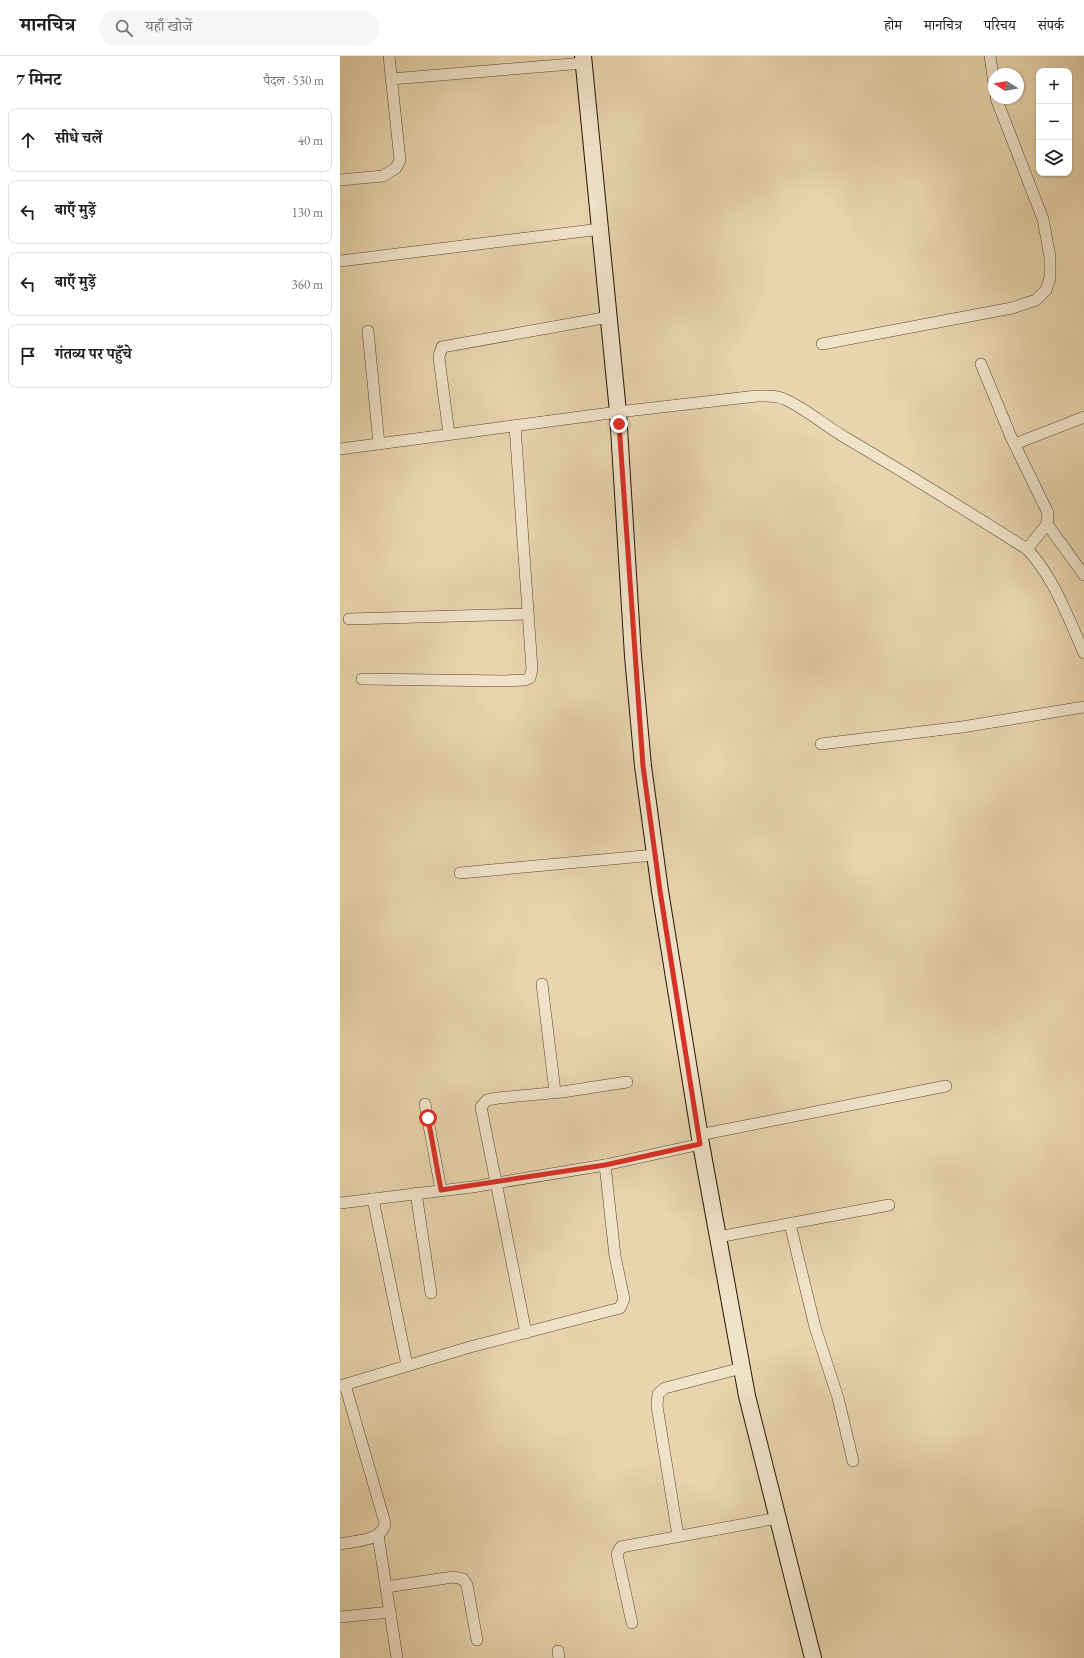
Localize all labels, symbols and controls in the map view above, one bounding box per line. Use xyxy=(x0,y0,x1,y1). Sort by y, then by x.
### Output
search box xyxy=(99,10,379,46)
text: मानचित्र xyxy=(20,12,75,37)
text: यहाँ खोजें xyxy=(145,16,192,35)
text: होम xyxy=(884,16,902,34)
text: मानचित्र xyxy=(924,16,962,34)
text: परिचय xyxy=(984,16,1016,34)
text: संपर्क xyxy=(1038,16,1064,34)
icon: search xyxy=(113,17,135,39)
text: 7 मिनट xyxy=(16,68,61,90)
north arrow xyxy=(988,68,1024,104)
map controls xyxy=(1036,68,1072,176)
button: + xyxy=(1036,68,1072,104)
text: पैदल · 530 m xyxy=(264,72,324,89)
button: − xyxy=(1036,104,1072,140)
text: सीधे चलें xyxy=(55,128,102,147)
icon: ahead xyxy=(17,129,39,151)
text: 40 m xyxy=(298,132,323,149)
button: layers xyxy=(1036,140,1072,176)
text: बाएँ मुड़ें xyxy=(55,200,96,219)
icon: left xyxy=(17,201,39,223)
text: 130 m xyxy=(292,204,323,221)
text: बाएँ मुड़ें xyxy=(55,272,96,291)
icon: left xyxy=(17,273,39,295)
text: 360 m xyxy=(292,276,323,293)
text: गंतव्य पर पहुँचे xyxy=(55,344,132,363)
icon: arrive xyxy=(17,345,39,367)
route end xyxy=(610,415,628,433)
route start xyxy=(419,1109,437,1127)

